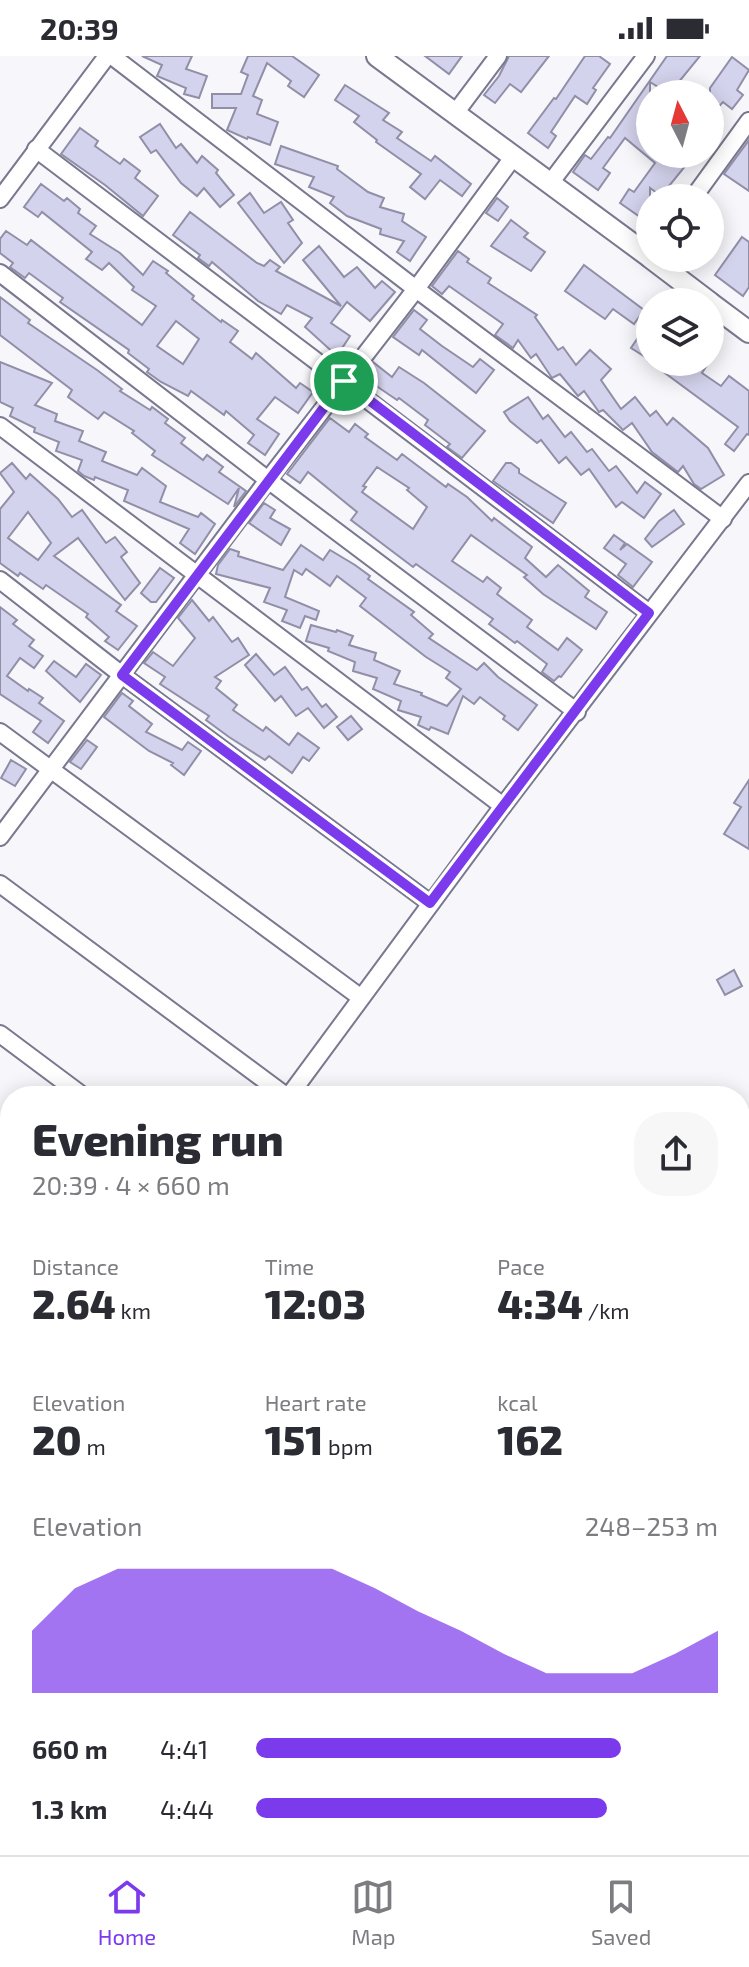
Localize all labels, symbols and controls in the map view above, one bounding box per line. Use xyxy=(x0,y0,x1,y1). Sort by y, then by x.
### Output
text: 20:39 xyxy=(40,10,119,46)
north arrow xyxy=(636,80,724,168)
map controls xyxy=(636,80,724,376)
button: locate xyxy=(636,184,724,272)
button: layers xyxy=(636,288,724,376)
pin xyxy=(310,347,378,415)
icon: arrive xyxy=(322,359,366,403)
text: Evening run xyxy=(32,1112,284,1165)
button: share xyxy=(634,1112,718,1196)
text: 20:39 · 4 × 660 m xyxy=(32,1169,230,1200)
text: Distance xyxy=(32,1253,119,1279)
text: Time xyxy=(265,1253,314,1279)
text: Pace xyxy=(497,1253,545,1279)
text: 2.64 xyxy=(32,1279,116,1327)
text: 12:03 xyxy=(265,1279,366,1327)
text: 4:34 xyxy=(497,1279,583,1327)
text: km xyxy=(116,1297,151,1323)
text: /km xyxy=(583,1297,630,1323)
text: Elevation xyxy=(32,1389,125,1415)
text: Heart rate xyxy=(265,1389,366,1415)
text: kcal xyxy=(497,1389,538,1415)
text: 20 xyxy=(32,1415,81,1463)
text: 151 xyxy=(265,1415,323,1463)
text: 162 xyxy=(497,1415,563,1463)
text: m xyxy=(81,1433,106,1459)
text: bpm xyxy=(323,1433,373,1459)
text: Elevation xyxy=(32,1510,142,1541)
text: 248–253 m xyxy=(585,1510,718,1541)
text: 660 m xyxy=(32,1733,108,1764)
text: 4:41 xyxy=(160,1733,208,1764)
text: 1.3 km xyxy=(32,1793,107,1824)
text: 4:44 xyxy=(160,1793,214,1824)
tab: Home xyxy=(98,1875,156,1949)
tab: Map xyxy=(351,1875,396,1949)
tab: Saved xyxy=(591,1875,651,1949)

